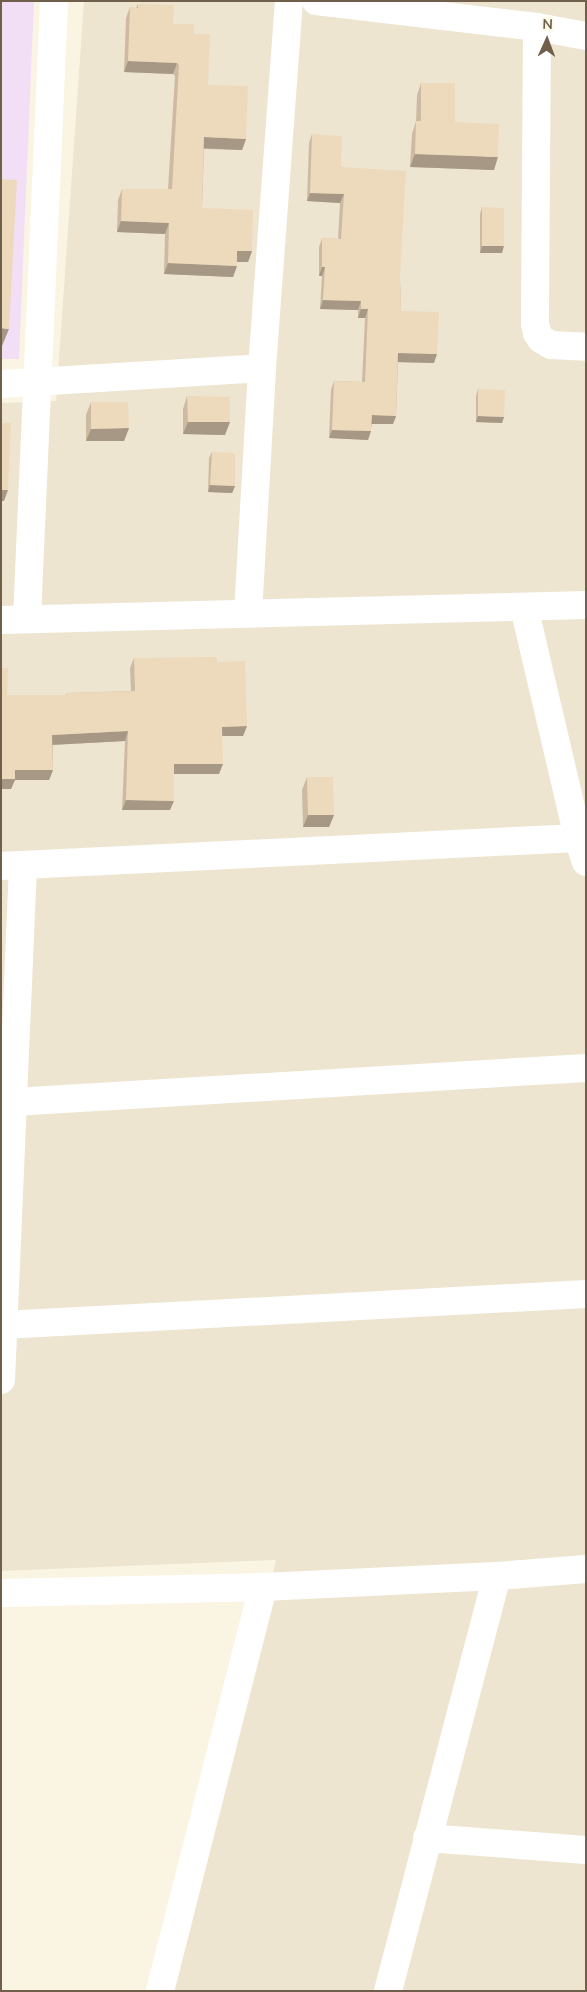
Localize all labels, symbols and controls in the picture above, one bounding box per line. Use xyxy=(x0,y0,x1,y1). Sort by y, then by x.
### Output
north arrow xyxy=(522,15,572,65)
text: N xyxy=(542,15,553,34)

